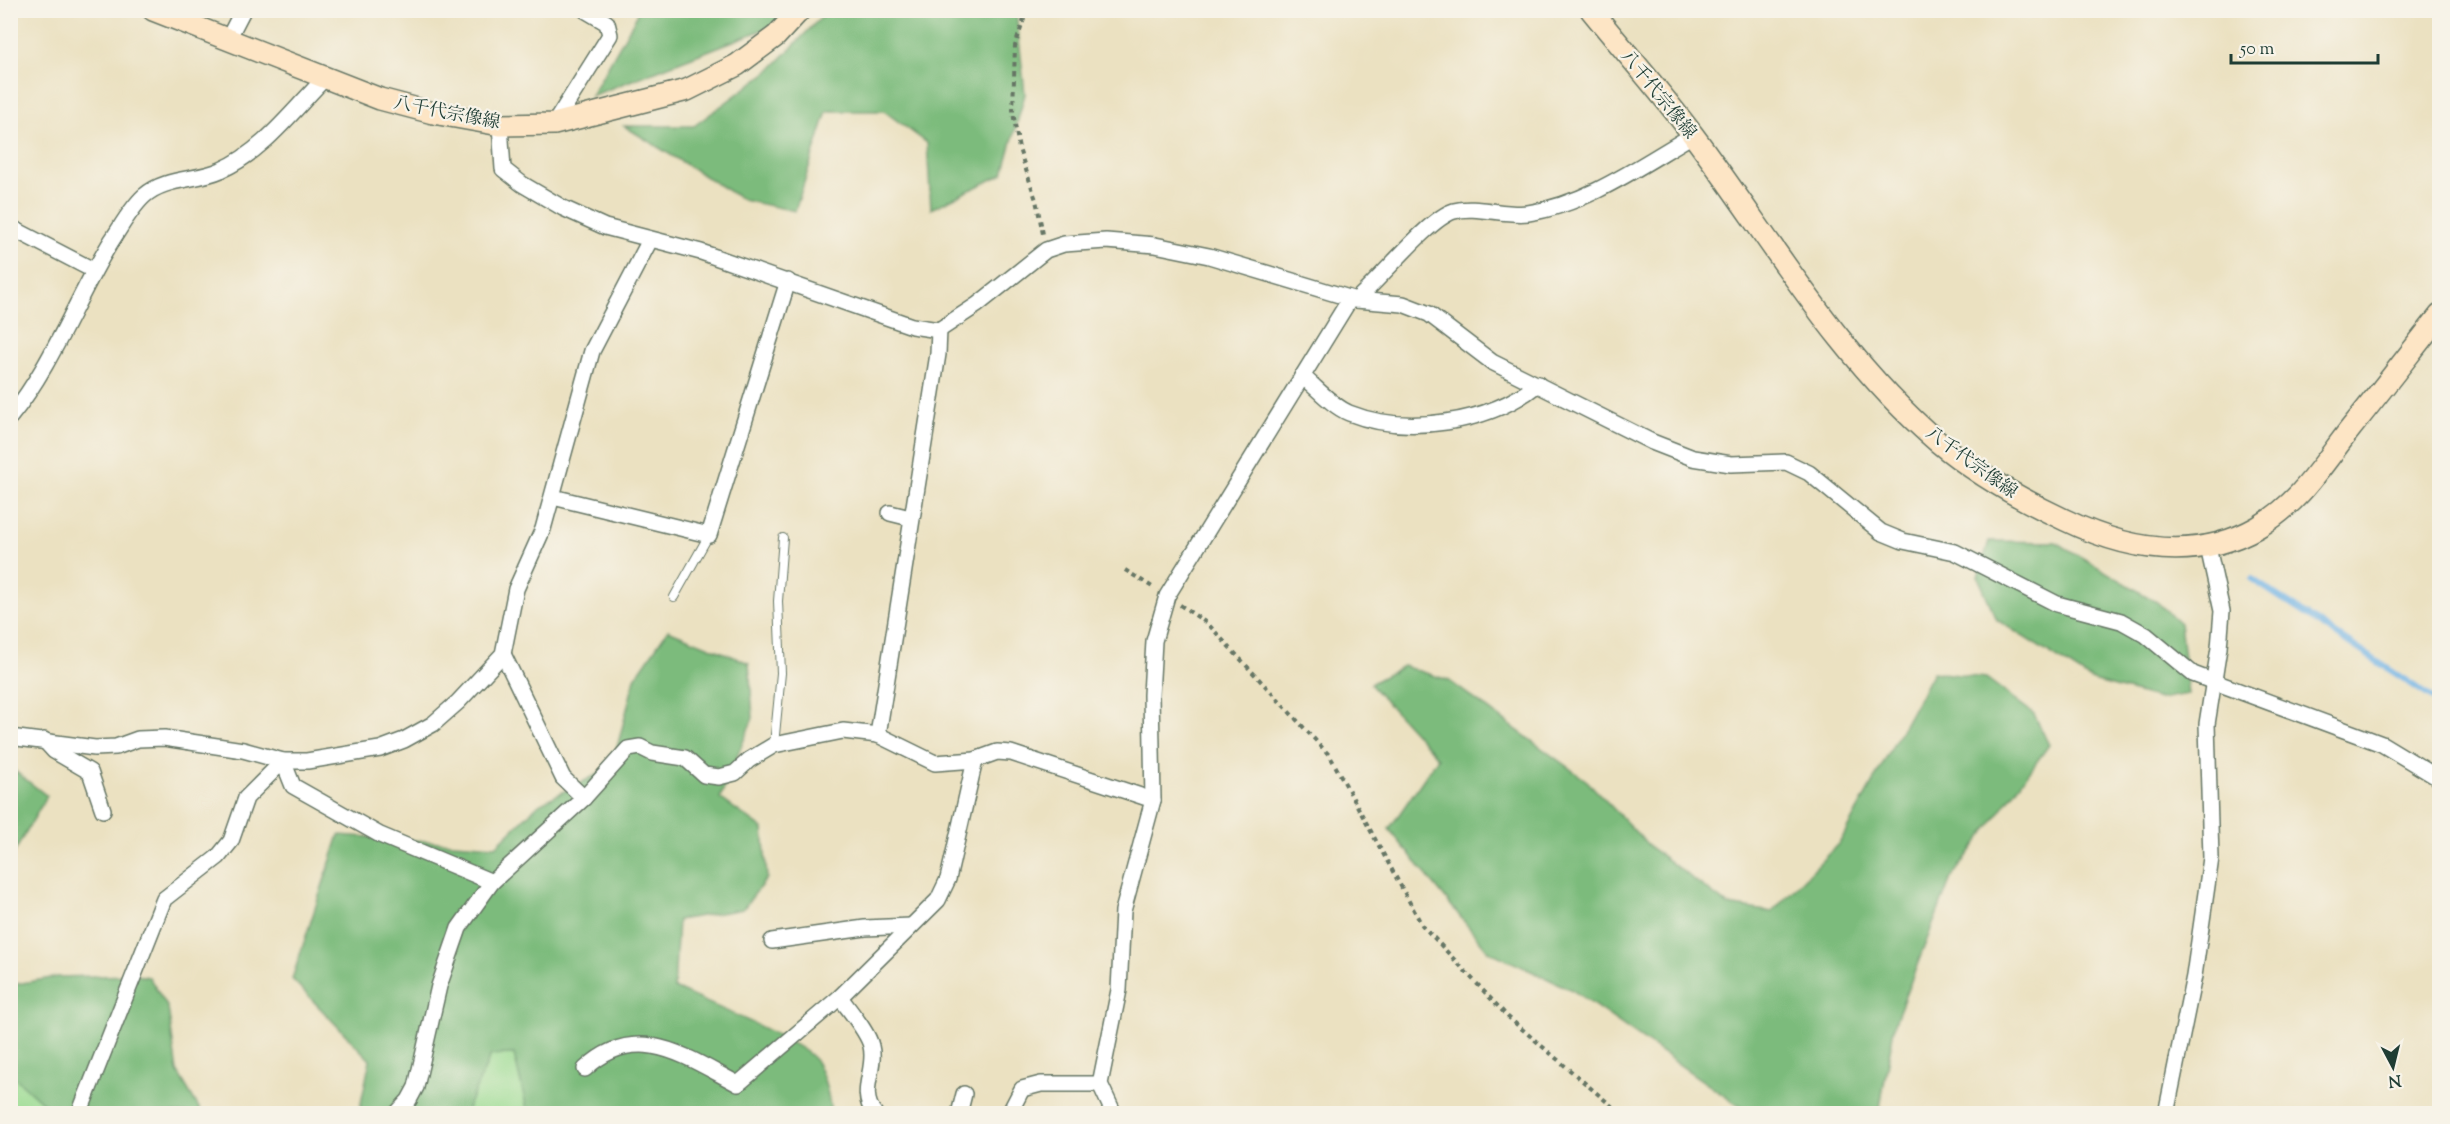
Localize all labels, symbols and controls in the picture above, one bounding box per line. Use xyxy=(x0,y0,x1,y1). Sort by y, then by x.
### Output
scale bar xyxy=(2231,27,2378,65)
text: 50 m xyxy=(2239,37,2275,63)
street label: 八千代宗像線 xyxy=(1613,45,1702,145)
street label: 八千代宗像線 xyxy=(391,91,502,137)
street label: 八千代宗像線 xyxy=(1919,421,2022,506)
north arrow xyxy=(2363,1037,2423,1097)
text: N xyxy=(2387,1067,2402,1092)

